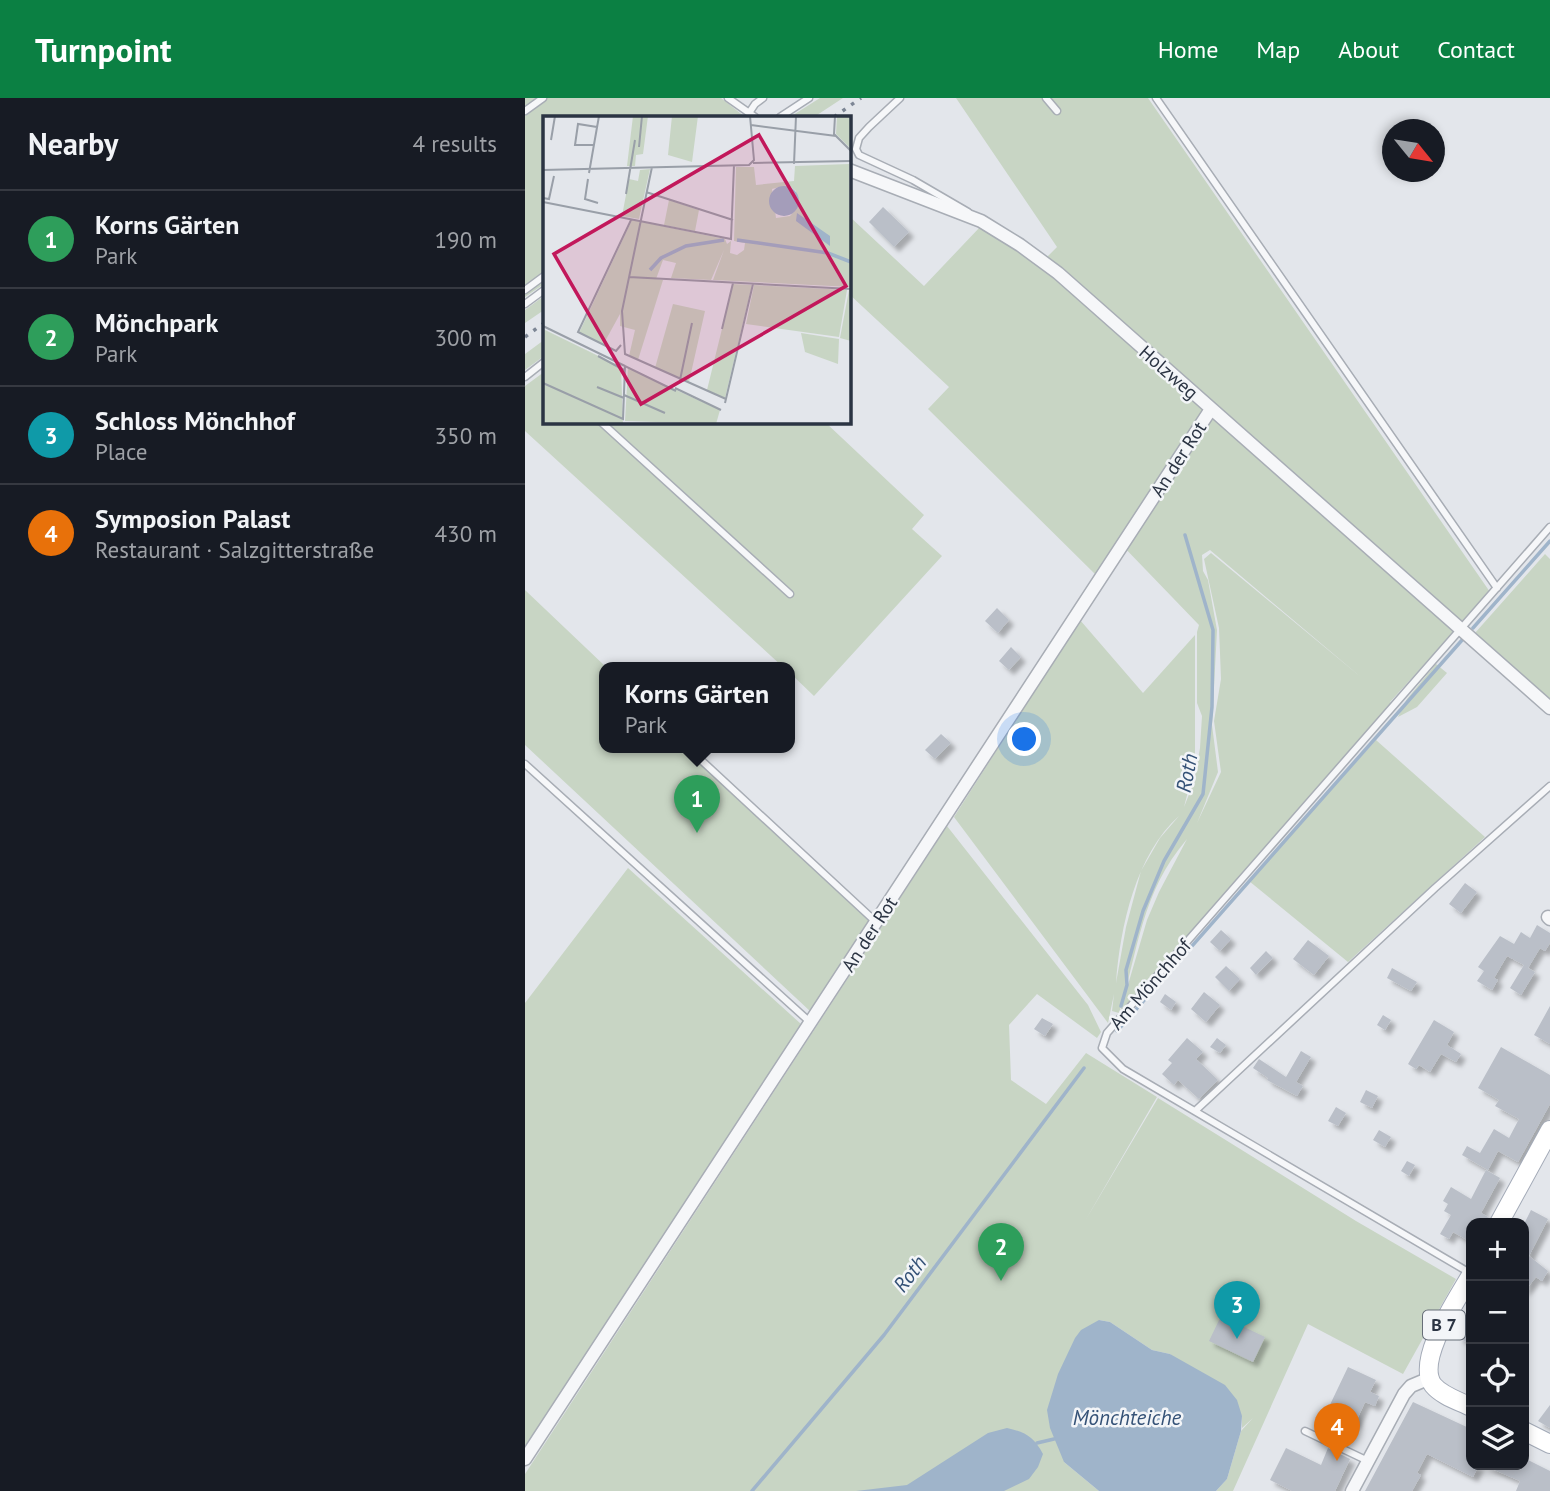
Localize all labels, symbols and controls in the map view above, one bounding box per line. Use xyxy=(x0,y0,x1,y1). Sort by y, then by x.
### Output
text: Turnpoint xyxy=(35,28,172,71)
text: Home xyxy=(1158,34,1218,65)
text: Map xyxy=(1256,34,1300,65)
text: About xyxy=(1338,34,1399,65)
text: Contact xyxy=(1437,34,1515,65)
inset map xyxy=(543,116,851,424)
north arrow xyxy=(1382,119,1445,182)
text: Nearby xyxy=(28,124,118,163)
text: 4 results xyxy=(413,129,497,158)
text: Korns Gärten xyxy=(95,208,239,241)
text: 1 xyxy=(44,225,58,254)
text: 190 m xyxy=(435,225,497,254)
text: Park xyxy=(95,241,137,270)
text: Mönchpark xyxy=(95,306,218,339)
text: 2 xyxy=(44,323,58,352)
text: 300 m xyxy=(435,323,497,352)
text: Park xyxy=(95,339,137,368)
street label: Holzweg xyxy=(1135,340,1203,404)
text: Schloss Mönchhof xyxy=(95,404,295,437)
street label: An der Rot xyxy=(1145,416,1212,501)
text: 3 xyxy=(44,421,58,450)
text: 350 m xyxy=(435,421,497,450)
text: Place xyxy=(95,437,148,466)
text: Symposion Palast xyxy=(95,502,290,535)
text: 4 xyxy=(44,519,58,548)
text: 430 m xyxy=(435,519,497,548)
text: Restaurant · Salzgitterstraße xyxy=(95,535,374,564)
popup xyxy=(599,662,795,753)
text: Korns Gärten xyxy=(625,677,769,710)
text: Park xyxy=(625,710,667,739)
your location xyxy=(1007,722,1041,756)
water label: Roth xyxy=(1170,751,1203,795)
pin: 1 xyxy=(674,775,720,833)
street label: An der Rot xyxy=(836,891,903,976)
street label: Am Mönchhof xyxy=(1104,933,1197,1034)
map controls xyxy=(1466,1218,1529,1470)
button: + xyxy=(1466,1218,1529,1281)
pin: 2 xyxy=(978,1223,1024,1281)
water label: Roth xyxy=(887,1250,932,1297)
pin: 3 xyxy=(1214,1281,1260,1339)
button: − xyxy=(1466,1281,1529,1344)
road number: B 7 xyxy=(1423,1310,1465,1340)
button: locate xyxy=(1466,1344,1529,1407)
pin: 4 xyxy=(1314,1403,1360,1461)
water label: Mönchteiche xyxy=(1073,1404,1182,1431)
button: layers xyxy=(1466,1407,1529,1470)

